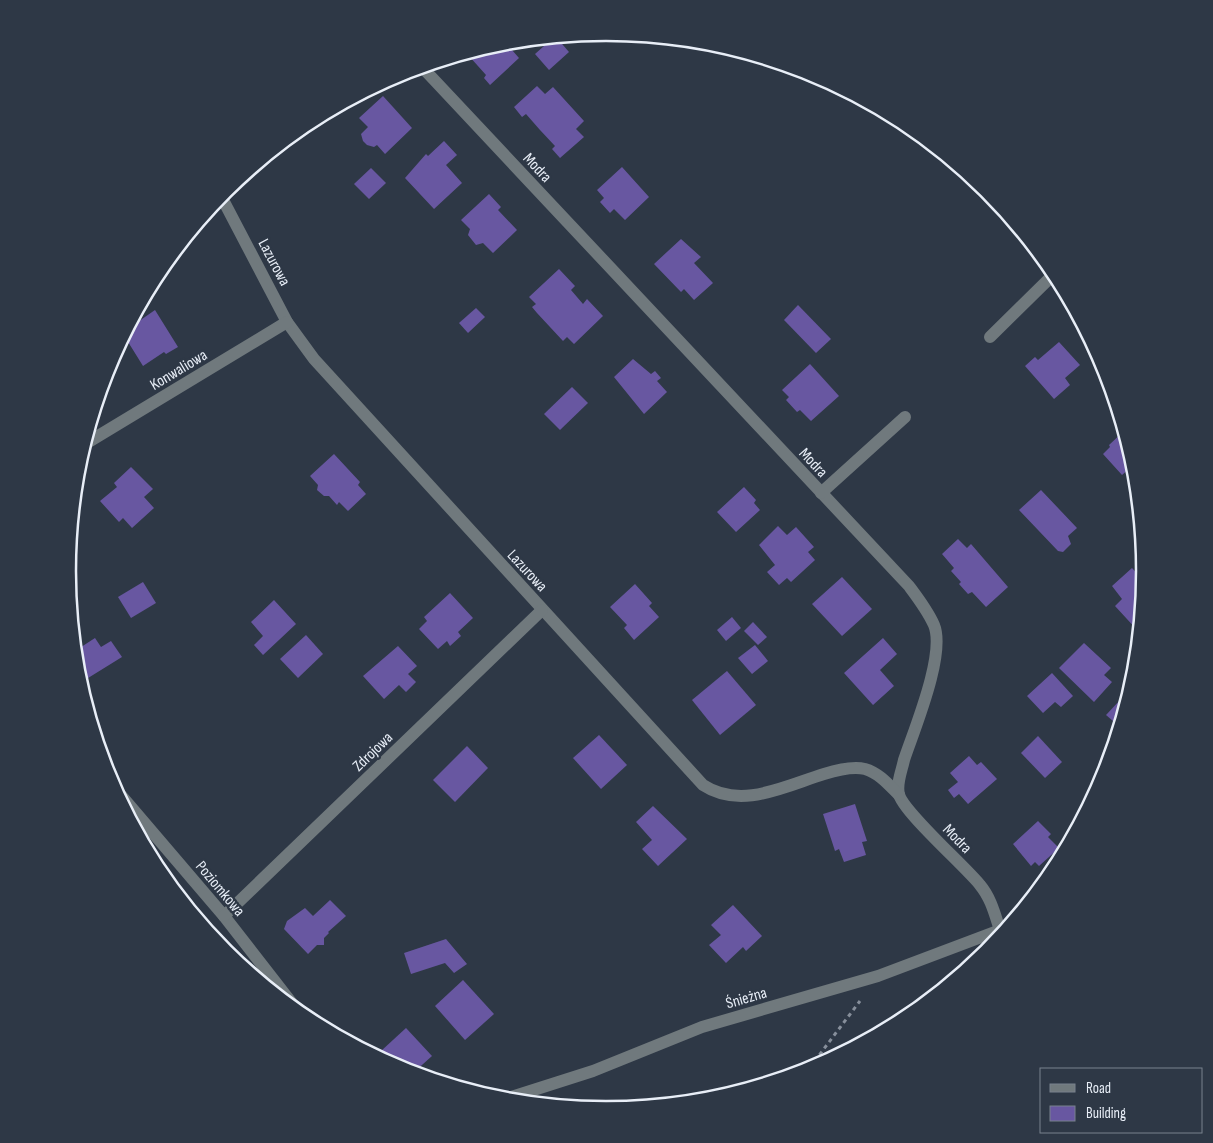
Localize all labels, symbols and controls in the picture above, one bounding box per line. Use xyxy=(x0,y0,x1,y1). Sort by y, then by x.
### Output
street label: Modra xyxy=(519,149,555,187)
street label: Lazurowa xyxy=(253,236,294,289)
street label: Konwaliowa xyxy=(147,346,211,395)
street label: Modra xyxy=(795,444,831,482)
street label: Lazurowa xyxy=(503,546,551,596)
street label: Zdrojowa xyxy=(349,728,397,776)
street label: Modra xyxy=(939,820,975,858)
street label: Poziomkowa xyxy=(191,857,248,920)
street label: Śnieżna xyxy=(724,984,769,1013)
legend xyxy=(1040,1068,1203,1133)
text: Road xyxy=(1086,1079,1111,1098)
text: Building xyxy=(1086,1104,1126,1123)

